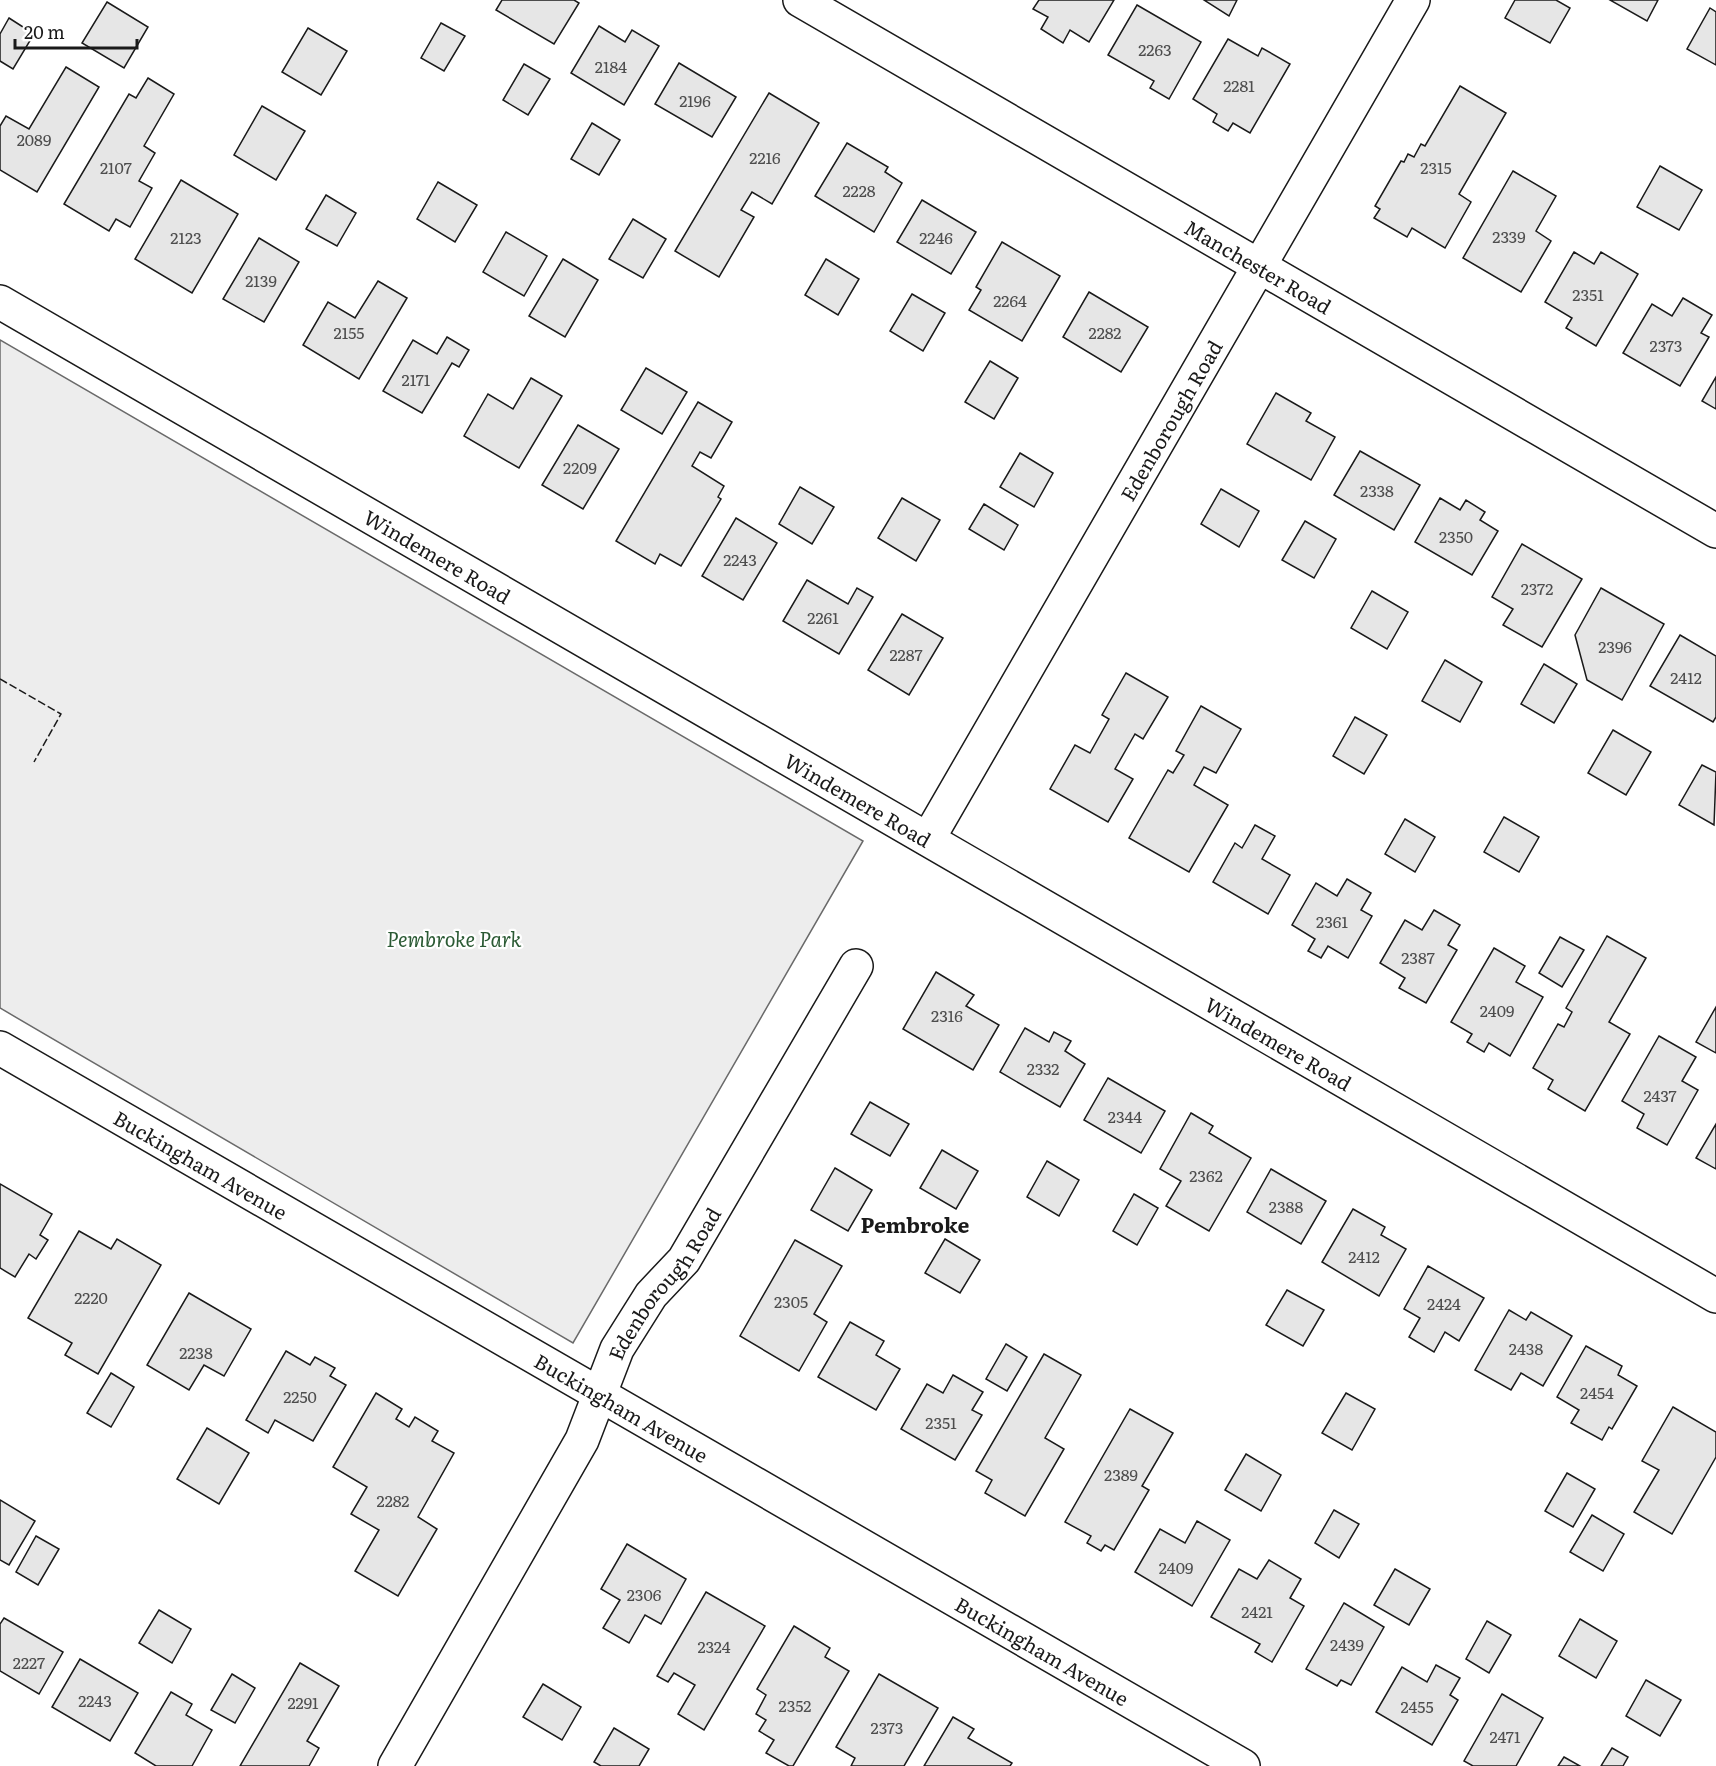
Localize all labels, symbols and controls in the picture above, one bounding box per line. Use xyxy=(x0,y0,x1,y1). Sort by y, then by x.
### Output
scale bar xyxy=(15,12,136,50)
text: 20 m xyxy=(24,18,65,45)
house number: 2263 xyxy=(1138,37,1172,61)
house number: 2184 xyxy=(595,54,627,78)
house number: 2281 xyxy=(1223,73,1255,97)
house number: 2196 xyxy=(679,88,711,112)
house number: 2089 xyxy=(17,127,51,151)
house number: 2216 xyxy=(749,145,781,169)
house number: 2107 xyxy=(100,155,132,179)
house number: 2315 xyxy=(1420,155,1452,179)
house number: 2228 xyxy=(842,178,876,202)
street label: Manchester Road xyxy=(1179,211,1338,320)
house number: 2339 xyxy=(1492,224,1526,248)
house number: 2123 xyxy=(170,225,202,249)
house number: 2246 xyxy=(919,225,953,249)
house number: 2139 xyxy=(245,268,277,292)
house number: 2351 xyxy=(1572,282,1604,306)
house number: 2264 xyxy=(993,288,1027,312)
house number: 2155 xyxy=(334,320,364,344)
house number: 2282 xyxy=(1089,320,1121,344)
house number: 2373 xyxy=(1650,333,1682,357)
street label: Edenborough Road xyxy=(1112,334,1229,506)
house number: 2171 xyxy=(402,367,431,391)
house number: 2209 xyxy=(563,455,597,479)
house number: 2338 xyxy=(1360,478,1394,502)
street label: Windemere Road xyxy=(359,501,517,610)
house number: 2350 xyxy=(1439,524,1473,548)
house number: 2243 xyxy=(723,547,757,571)
house number: 2372 xyxy=(1521,576,1553,600)
house number: 2261 xyxy=(807,605,839,629)
house number: 2396 xyxy=(1598,634,1632,658)
house number: 2287 xyxy=(890,642,923,666)
house number: 2412 xyxy=(1670,665,1702,689)
street label: Windemere Road xyxy=(779,745,937,854)
house number: 2361 xyxy=(1316,909,1348,933)
park label: Pembroke Park xyxy=(387,923,521,953)
house number: 2387 xyxy=(1401,945,1435,969)
street label: Windemere Road xyxy=(1200,988,1358,1097)
house number: 2409 xyxy=(1480,998,1514,1022)
house number: 2316 xyxy=(931,1003,963,1027)
house number: 2332 xyxy=(1027,1056,1059,1080)
house number: 2437 xyxy=(1643,1083,1677,1107)
street label: Buckingham Avenue xyxy=(108,1102,293,1226)
house number: 2344 xyxy=(1108,1104,1142,1128)
house number: 2362 xyxy=(1189,1163,1223,1187)
house number: 2388 xyxy=(1269,1194,1303,1218)
street label: Edenborough Road xyxy=(599,1201,727,1364)
district label: Pembroke xyxy=(861,1208,970,1239)
house number: 2412 xyxy=(1348,1244,1380,1268)
house number: 2220 xyxy=(74,1285,108,1309)
house number: 2305 xyxy=(774,1289,808,1313)
house number: 2424 xyxy=(1427,1291,1461,1315)
house number: 2438 xyxy=(1509,1336,1543,1360)
house number: 2238 xyxy=(179,1340,213,1364)
street label: Buckingham Avenue xyxy=(529,1345,714,1469)
house number: 2454 xyxy=(1580,1380,1614,1404)
house number: 2250 xyxy=(283,1384,317,1408)
house number: 2351 xyxy=(925,1410,957,1434)
house number: 2389 xyxy=(1104,1462,1138,1486)
house number: 2282 xyxy=(377,1488,409,1512)
house number: 2409 xyxy=(1159,1555,1193,1579)
house number: 2306 xyxy=(627,1582,662,1606)
street label: Buckingham Avenue xyxy=(950,1588,1135,1712)
house number: 2421 xyxy=(1241,1599,1273,1623)
house number: 2439 xyxy=(1330,1632,1364,1656)
house number: 2324 xyxy=(697,1634,731,1658)
house number: 2227 xyxy=(13,1650,45,1674)
house number: 2243 xyxy=(78,1688,112,1712)
house number: 2291 xyxy=(287,1690,319,1714)
house number: 2352 xyxy=(779,1693,811,1717)
house number: 2455 xyxy=(1400,1694,1434,1718)
house number: 2373 xyxy=(871,1715,903,1739)
house number: 2471 xyxy=(1490,1724,1521,1748)

